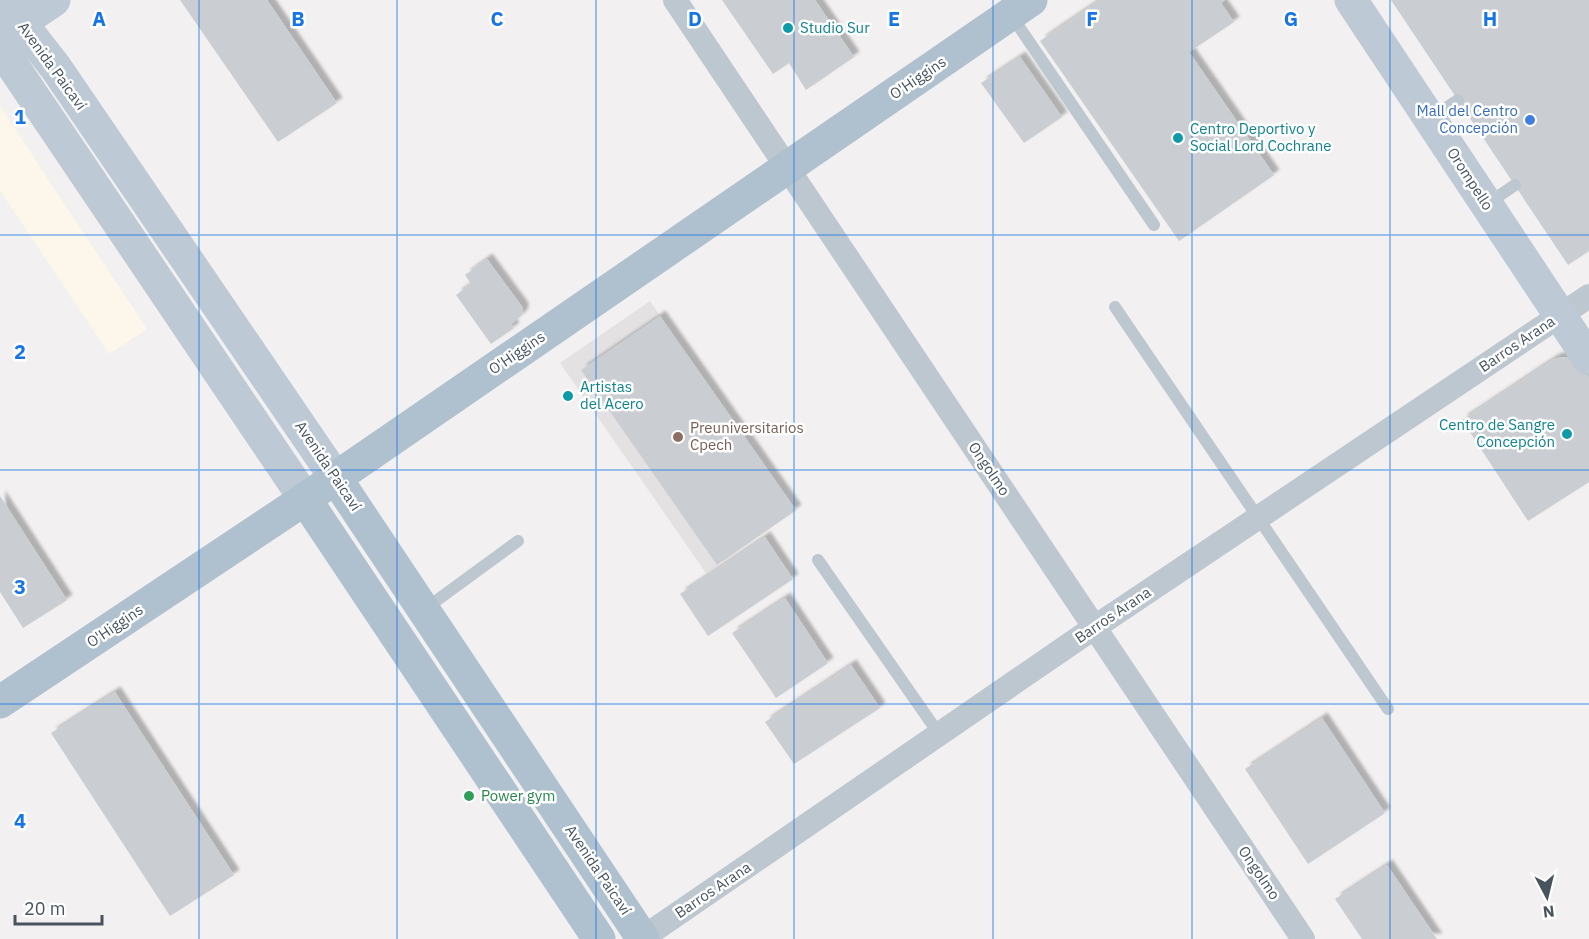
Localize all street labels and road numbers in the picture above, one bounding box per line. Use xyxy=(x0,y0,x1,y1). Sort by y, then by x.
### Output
street label: Avenida Paicaví xyxy=(14,18,91,114)
street label: O'Higgins xyxy=(886,52,950,103)
street label: Orompello xyxy=(1443,144,1498,214)
street label: Barros Arana xyxy=(1475,311,1558,376)
street label: O'Higgins xyxy=(485,327,549,378)
street label: Avenida Paicaví xyxy=(291,417,366,515)
street label: Ongolmo xyxy=(964,438,1014,499)
street label: Barros Arana xyxy=(1071,582,1154,647)
street label: O'Higgins xyxy=(83,600,147,651)
street label: Avenida Paicaví xyxy=(561,821,636,919)
street label: Ongolmo xyxy=(1234,842,1284,903)
street label: Barros Arana xyxy=(671,857,754,922)

